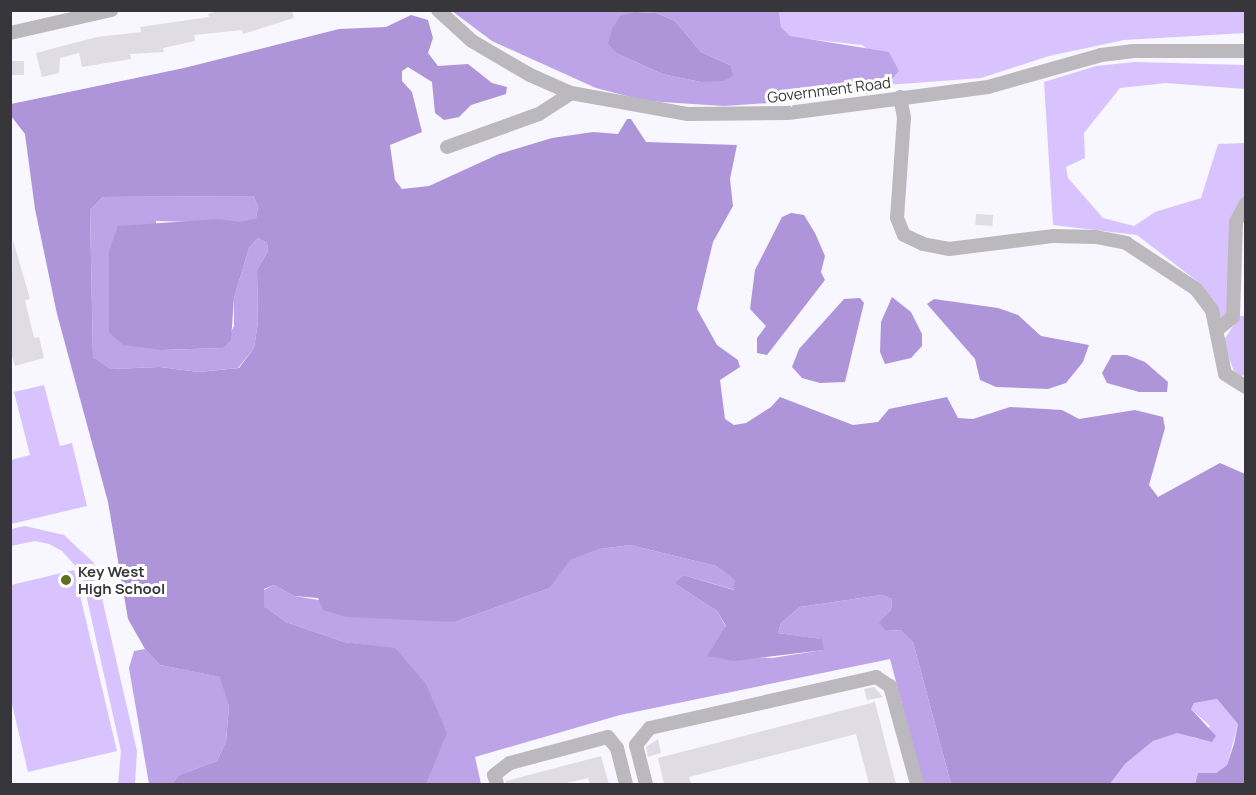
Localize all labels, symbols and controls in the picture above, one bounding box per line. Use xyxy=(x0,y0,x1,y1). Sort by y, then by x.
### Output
street label: Government Road xyxy=(766,73,892,107)
place label: Key West High School xyxy=(78,562,165,597)
marker: Key West High School xyxy=(59,573,73,587)

